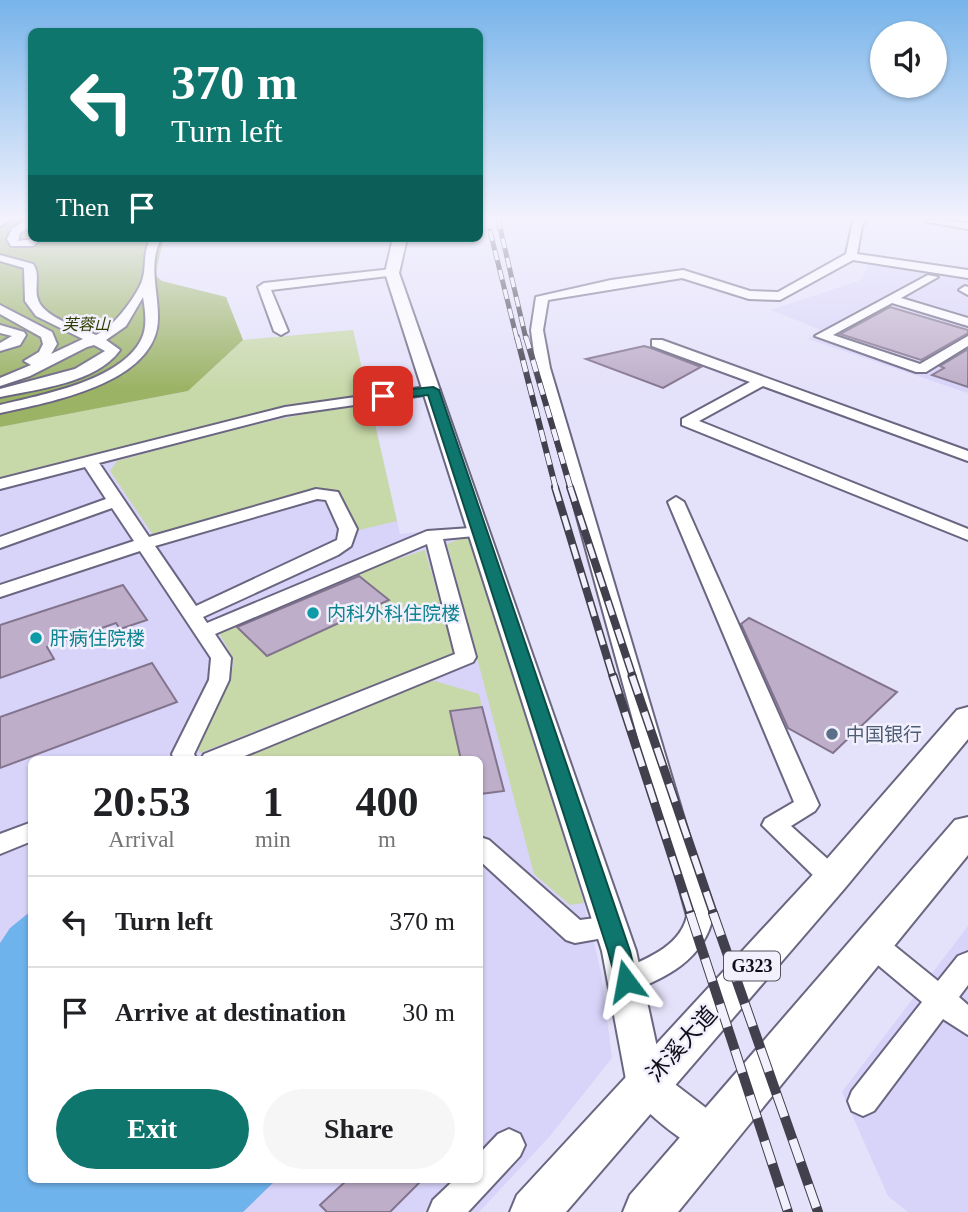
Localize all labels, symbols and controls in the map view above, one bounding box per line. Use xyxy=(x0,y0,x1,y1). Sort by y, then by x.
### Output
map controls xyxy=(870,21,947,98)
button: sound xyxy=(870,21,947,98)
text: 370 m xyxy=(171,55,298,110)
icon: left xyxy=(56,56,147,147)
text: Turn left xyxy=(171,113,283,149)
icon: arrive xyxy=(123,189,161,227)
text: Then xyxy=(56,193,109,222)
park label: 芙蓉山 xyxy=(62,316,111,333)
pin xyxy=(353,366,413,426)
icon: arrive xyxy=(364,377,402,415)
place label: 内科外科住院楼 xyxy=(327,603,460,624)
marker: 内科外科住院楼 xyxy=(305,605,321,621)
place label: 肝病住院楼 xyxy=(50,628,145,649)
marker: 肝病住院楼 xyxy=(28,630,44,646)
place label: 中国银行 xyxy=(846,724,922,745)
marker: 中国银行 xyxy=(824,726,840,742)
text: 20:53 xyxy=(93,779,191,825)
text: 1 xyxy=(262,779,283,825)
text: 400 xyxy=(355,779,418,825)
text: Arrival xyxy=(108,827,175,852)
text: min xyxy=(255,827,291,852)
text: m xyxy=(378,827,396,852)
icon: left xyxy=(56,903,94,941)
text: Turn left xyxy=(115,907,213,936)
text: 370 m xyxy=(389,907,455,936)
position arrow xyxy=(589,944,663,1018)
road number: G323 xyxy=(724,951,780,981)
icon: arrive xyxy=(56,994,94,1032)
text: Arrive at destination xyxy=(115,998,346,1027)
text: 30 m xyxy=(402,998,455,1027)
street label: 沐溪大道 xyxy=(642,1001,722,1087)
button: Exit xyxy=(56,1089,249,1169)
button: Share xyxy=(263,1089,455,1169)

